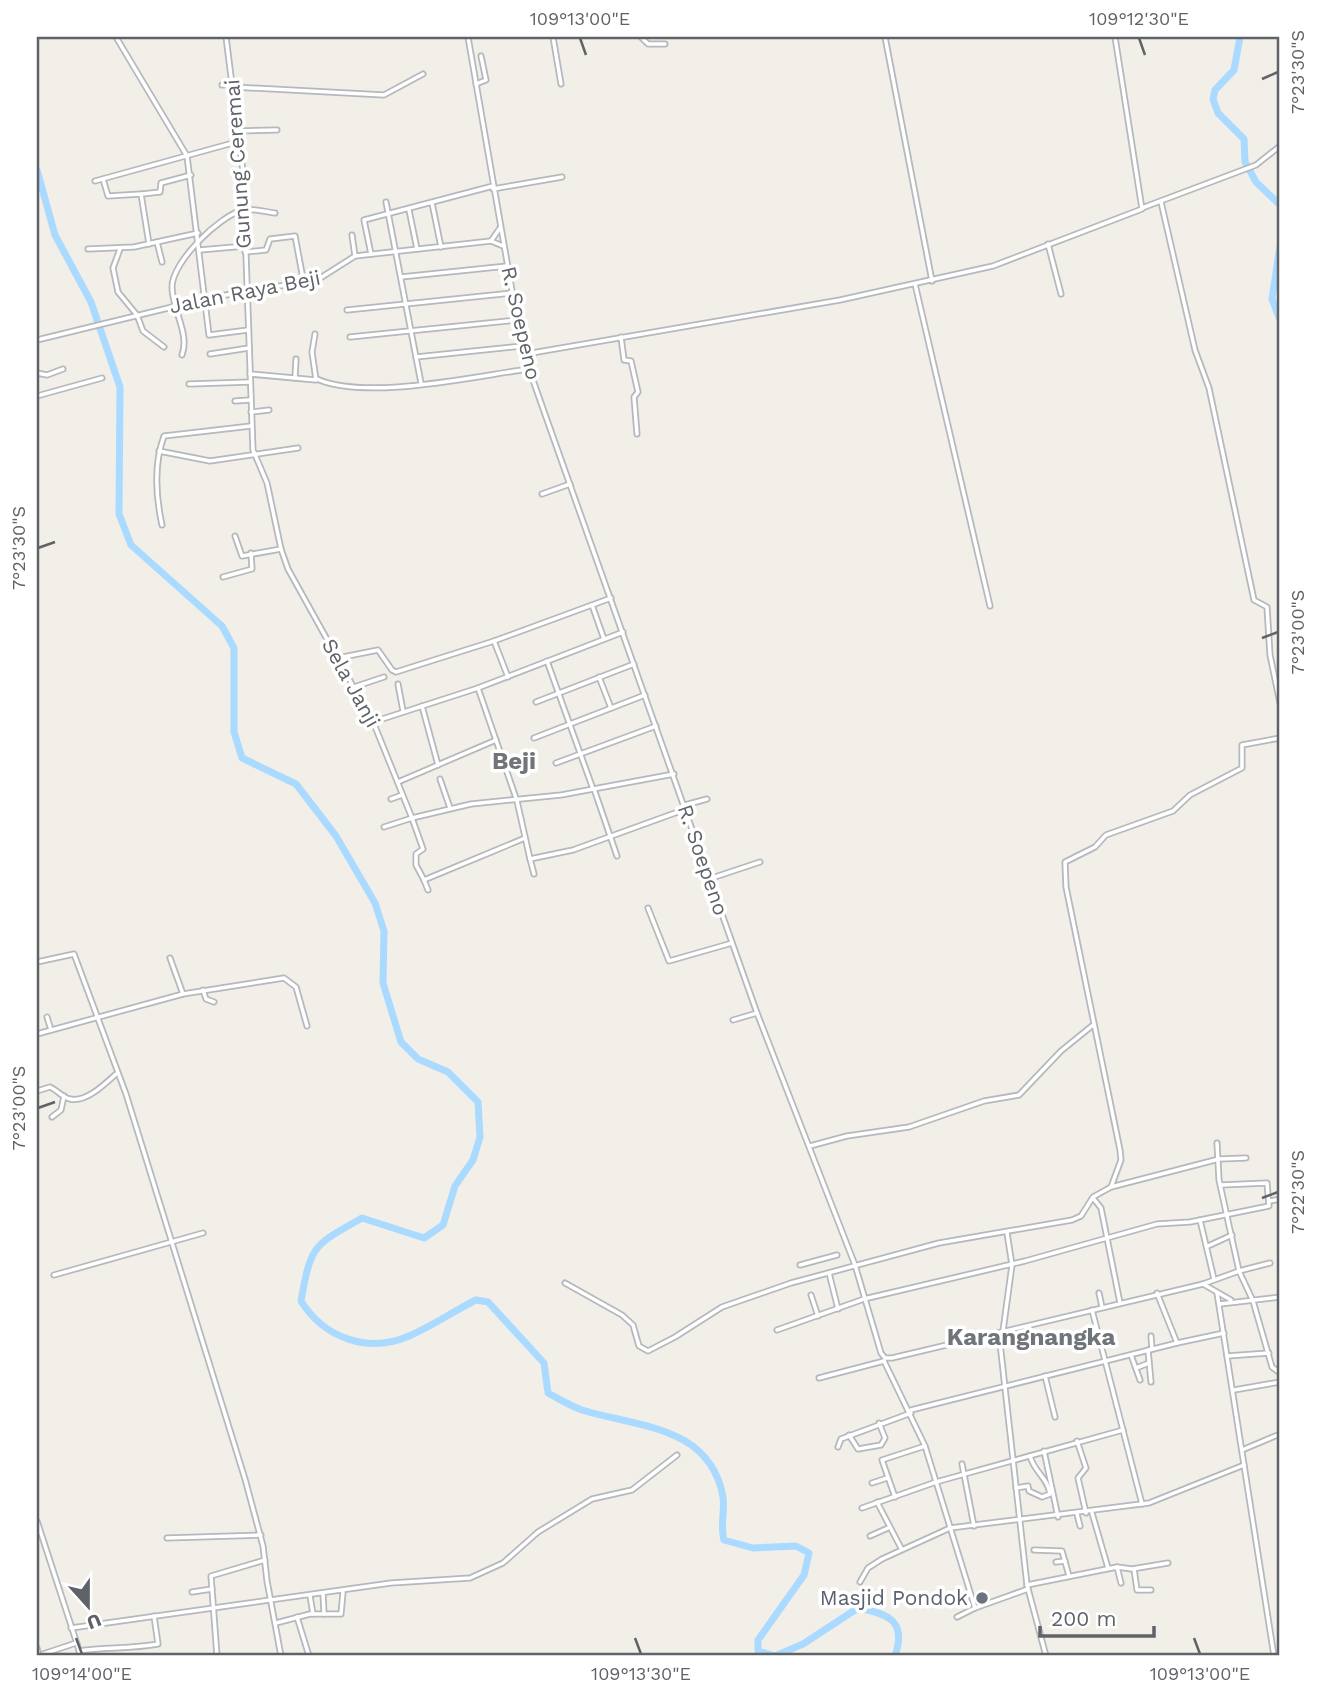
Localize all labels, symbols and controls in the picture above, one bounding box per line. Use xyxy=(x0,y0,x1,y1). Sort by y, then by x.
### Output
text: 109°13'00"E xyxy=(530,8,630,29)
text: 109°12'30"E xyxy=(1089,8,1189,29)
text: 7°23'30"S xyxy=(1287,30,1308,114)
street label: Gunung Ceremai xyxy=(219,78,256,250)
street label: R. Soepeno xyxy=(496,264,547,382)
street label: Jalan Raya Beji xyxy=(167,265,323,318)
text: 7°23'30"S xyxy=(8,506,29,590)
text: 7°23'00"S xyxy=(1287,590,1308,674)
street label: Sela Janji xyxy=(317,634,386,732)
district label: Beji xyxy=(492,747,536,775)
street label: R. Soepeno xyxy=(673,801,734,919)
text: 7°23'00"S xyxy=(8,1066,29,1150)
text: 7°22'30"S xyxy=(1287,1150,1308,1234)
district label: Karangnangka xyxy=(947,1323,1115,1351)
north arrow xyxy=(52,1570,122,1640)
place label: Masjid Pondok xyxy=(820,1585,968,1610)
marker: Masjid Pondok xyxy=(974,1590,990,1606)
scale bar xyxy=(1040,1595,1154,1639)
text: 200 m xyxy=(1051,1606,1117,1631)
text: U xyxy=(83,1608,104,1635)
text: 109°14'00"E xyxy=(32,1663,132,1684)
text: 109°13'30"E xyxy=(591,1663,691,1684)
text: 109°13'00"E xyxy=(1150,1663,1250,1684)

